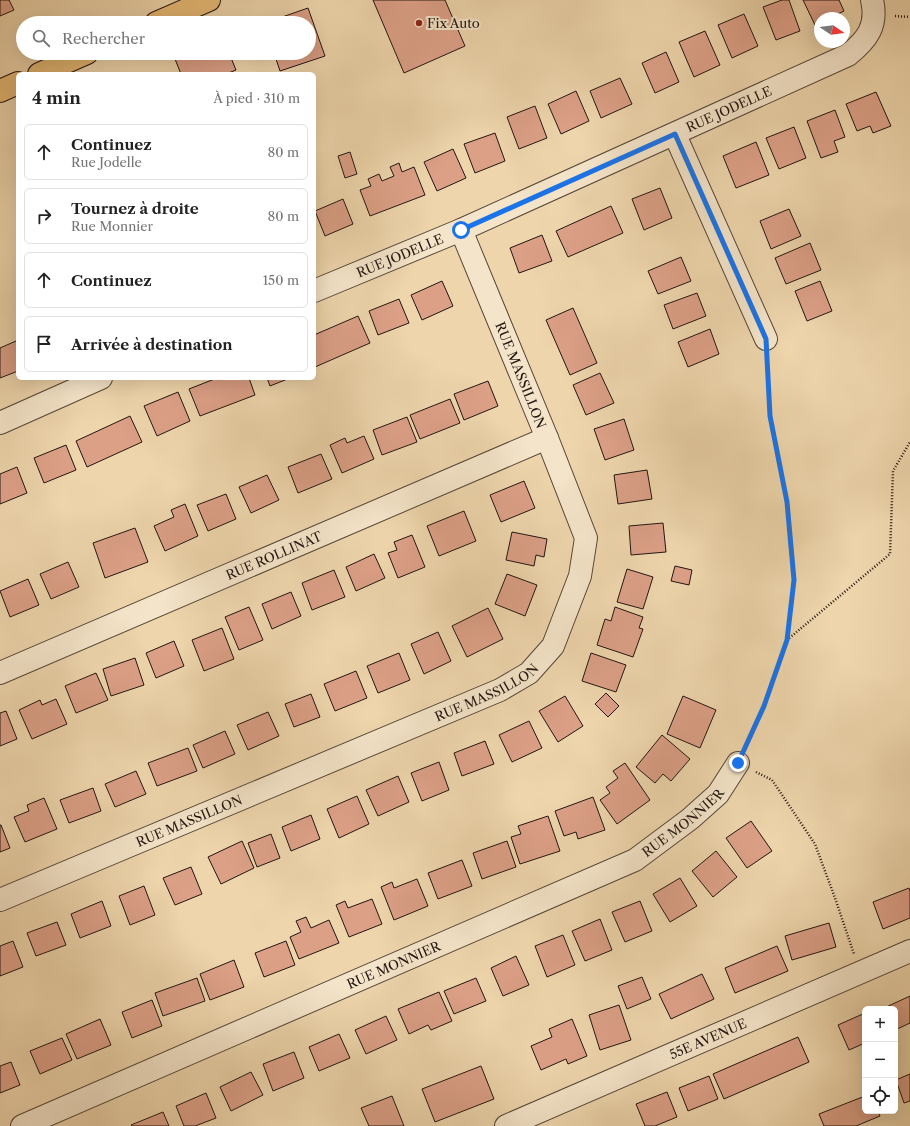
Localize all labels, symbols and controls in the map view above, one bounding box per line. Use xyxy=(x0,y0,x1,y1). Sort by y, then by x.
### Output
north arrow xyxy=(814,12,850,48)
place label: Fix Auto xyxy=(427,15,480,31)
search box xyxy=(16,16,316,60)
marker: Fix Auto xyxy=(414,18,424,28)
icon: search xyxy=(30,27,52,49)
text: Rechercher xyxy=(62,29,145,48)
street label: RUE JODELLE xyxy=(683,83,774,135)
text: 4 min xyxy=(32,88,81,108)
text: À pied · 310 m xyxy=(213,90,300,106)
text: Continuez xyxy=(71,135,152,154)
icon: ahead xyxy=(33,141,55,163)
text: 80 m xyxy=(267,144,299,160)
text: Rue Jodelle xyxy=(71,154,142,170)
text: Tournez à droite xyxy=(71,199,199,218)
icon: right xyxy=(33,205,55,227)
text: 80 m xyxy=(267,208,299,224)
text: Rue Monnier xyxy=(71,218,153,234)
route start xyxy=(452,221,470,239)
street label: RUE JODELLE xyxy=(354,230,446,280)
icon: ahead xyxy=(33,269,55,291)
text: Continuez xyxy=(71,271,152,290)
text: 150 m xyxy=(263,272,299,288)
street label: RUE MASSILLON xyxy=(492,319,550,431)
icon: arrive xyxy=(33,333,55,355)
text: Arrivée à destination xyxy=(71,335,233,354)
street label: RUE ROLLINAT xyxy=(223,528,324,583)
street label: RUE MASSILLON xyxy=(432,660,542,725)
route end xyxy=(729,754,747,772)
street label: RUE MONNIER xyxy=(639,784,728,860)
street label: RUE MASSILLON xyxy=(134,791,245,850)
street label: RUE MONNIER xyxy=(344,937,444,992)
map controls xyxy=(862,1006,898,1114)
button: + xyxy=(862,1006,898,1042)
street label: 55E AVENUE xyxy=(667,1015,749,1062)
button: − xyxy=(862,1042,898,1078)
button: locate xyxy=(862,1078,898,1114)

